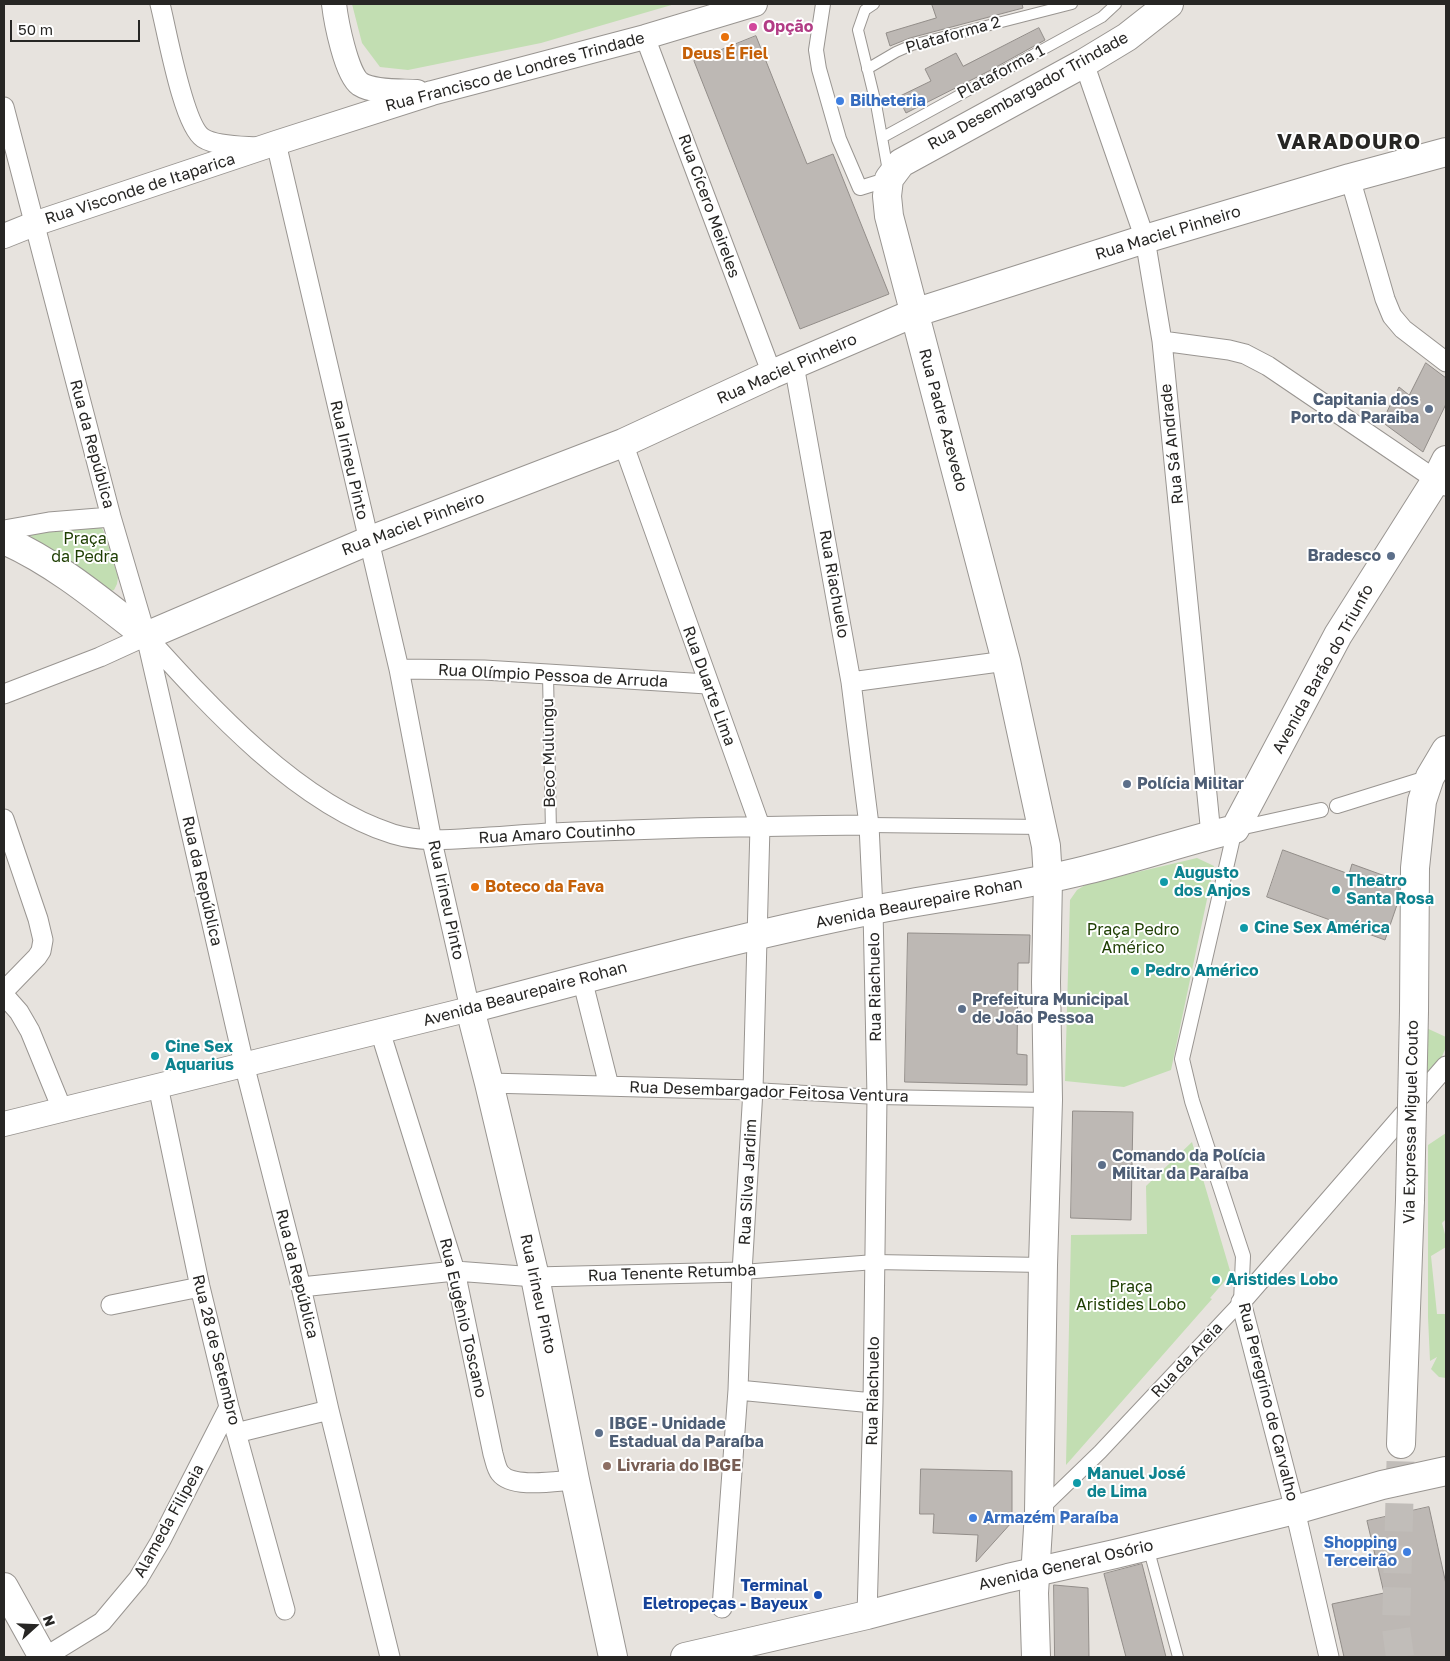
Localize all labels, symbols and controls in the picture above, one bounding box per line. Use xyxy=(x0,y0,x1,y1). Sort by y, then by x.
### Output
scale bar xyxy=(12,10,142,42)
street label: Plataforma 2 xyxy=(903,12,1003,58)
place label: Opção xyxy=(763,17,813,37)
text: 50 m xyxy=(18,20,53,38)
marker: Opção xyxy=(747,21,759,33)
street label: Rua Francisco de Londres Trindade xyxy=(383,28,647,116)
street label: Rua Desembargador Trindade xyxy=(924,28,1132,154)
marker: Deus É Fiel xyxy=(719,31,731,43)
street label: Plataforma 1 xyxy=(954,41,1048,103)
place label: Deus É Fiel xyxy=(682,44,768,64)
place label: Bilheteria xyxy=(850,91,926,111)
marker: Bilheteria xyxy=(834,95,846,107)
district label: VARADOURO xyxy=(1276,129,1422,155)
street label: Rua Cícero Meireles xyxy=(674,132,744,280)
street label: Rua Visconde de Itaparica xyxy=(42,149,238,229)
street label: Rua Maciel Pinheiro xyxy=(1093,202,1243,264)
street label: Rua Maciel Pinheiro xyxy=(714,329,860,409)
street label: Rua Padre Azevedo xyxy=(915,346,971,494)
street label: Rua da República xyxy=(66,377,118,511)
street label: Rua Sá Andrade xyxy=(1156,383,1188,505)
place label: Capitania dos Porto da Paraiba xyxy=(1291,390,1419,428)
street label: Rua Irineu Pinto xyxy=(326,398,372,522)
marker: Capitania dos Porto da Paraiba xyxy=(1423,403,1435,415)
street label: Rua Maciel Pinheiro xyxy=(339,488,487,560)
street label: Rua Riachuelo xyxy=(815,528,853,640)
park label: Praça da Pedra xyxy=(51,529,119,567)
place label: Bradesco xyxy=(1307,546,1381,566)
marker: Bradesco xyxy=(1385,550,1397,562)
street label: Avenida Barão do Triunfo xyxy=(1268,581,1378,757)
street label: Rua Duarte Lima xyxy=(678,623,740,749)
street label: Rua Olímpio Pessoa de Arruda xyxy=(437,660,669,692)
street label: Beco Mulungu xyxy=(538,698,560,808)
place label: Polícia Militar xyxy=(1137,774,1244,794)
marker: Polícia Militar xyxy=(1121,778,1133,790)
street label: Rua da República xyxy=(178,814,226,948)
street label: Rua Amaro Coutinho xyxy=(478,820,636,848)
street label: Rua Irineu Pinto xyxy=(424,838,468,962)
place label: Augusto dos Anjos xyxy=(1174,863,1250,901)
place label: Theatro Santa Rosa xyxy=(1346,871,1434,909)
street label: Avenida Beaurepaire Rohan xyxy=(814,874,1024,932)
marker: Augusto dos Anjos xyxy=(1158,876,1170,888)
place label: Boteco da Fava xyxy=(485,877,604,897)
marker: Boteco da Fava xyxy=(469,881,481,893)
marker: Theatro Santa Rosa xyxy=(1330,884,1342,896)
place label: Cine Sex América xyxy=(1254,918,1390,938)
park label: Praça Pedro Américo xyxy=(1087,920,1179,958)
marker: Cine Sex América xyxy=(1238,922,1250,934)
street label: Rua Riachuelo xyxy=(864,932,886,1042)
street label: Avenida Beaurepaire Rohan xyxy=(421,958,629,1030)
place label: Pedro Américo xyxy=(1145,961,1259,981)
marker: Pedro Américo xyxy=(1129,965,1141,977)
place label: Prefeitura Municipal de João Pessoa xyxy=(972,990,1129,1028)
marker: Prefeitura Municipal de João Pessoa xyxy=(956,1003,968,1015)
street label: Via Expressa Miguel Couto xyxy=(1400,1020,1422,1224)
place label: Cine Sex Aquarius xyxy=(165,1037,234,1075)
marker: Cine Sex Aquarius xyxy=(149,1050,161,1062)
street label: Rua Desembargador Feitosa Ventura xyxy=(629,1078,909,1106)
street label: Rua Silva Jardim xyxy=(735,1118,761,1246)
place label: Comando da Polícia Militar da Paraíba xyxy=(1112,1146,1265,1184)
marker: Comando da Polícia Militar da Paraíba xyxy=(1096,1159,1108,1171)
street label: Rua da República xyxy=(272,1207,322,1341)
street label: Rua Irineu Pinto xyxy=(516,1232,560,1356)
street label: Rua Eugênio Toscano xyxy=(435,1236,491,1400)
street label: Rua Tenente Retumba xyxy=(587,1260,757,1286)
place label: Aristides Lobo xyxy=(1226,1270,1338,1290)
street label: Rua 28 de Setembro xyxy=(188,1273,244,1427)
marker: Aristides Lobo xyxy=(1210,1274,1222,1286)
park label: Praça Aristides Lobo xyxy=(1076,1277,1186,1315)
street label: Rua Peregrino de Carvalho xyxy=(1234,1301,1302,1503)
street label: Rua da Areia xyxy=(1147,1319,1227,1401)
street label: Rua Riachuelo xyxy=(862,1336,884,1446)
place label: IBGE - Unidade Estadual da Paraíba xyxy=(609,1414,764,1452)
marker: IBGE - Unidade Estadual da Paraíba xyxy=(593,1427,605,1439)
place label: Livraria do IBGE xyxy=(617,1456,741,1476)
marker: Livraria do IBGE xyxy=(601,1460,613,1472)
street label: Alameda Filipeia xyxy=(130,1461,208,1581)
place label: Manuel José de Lima xyxy=(1087,1464,1186,1502)
marker: Manuel José de Lima xyxy=(1071,1477,1083,1489)
place label: Armazém Paraíba xyxy=(983,1508,1119,1528)
marker: Armazém Paraíba xyxy=(967,1512,979,1524)
place label: Shopping Terceirão xyxy=(1323,1533,1397,1571)
street label: Avenida General Osório xyxy=(977,1536,1155,1594)
marker: Shopping Terceirão xyxy=(1401,1546,1413,1558)
place label: Terminal Eletropeças - Bayeux xyxy=(643,1576,808,1614)
marker: Terminal Eletropeças - Bayeux xyxy=(812,1589,824,1601)
north arrow xyxy=(10,1601,60,1651)
text: N xyxy=(40,1613,59,1629)

